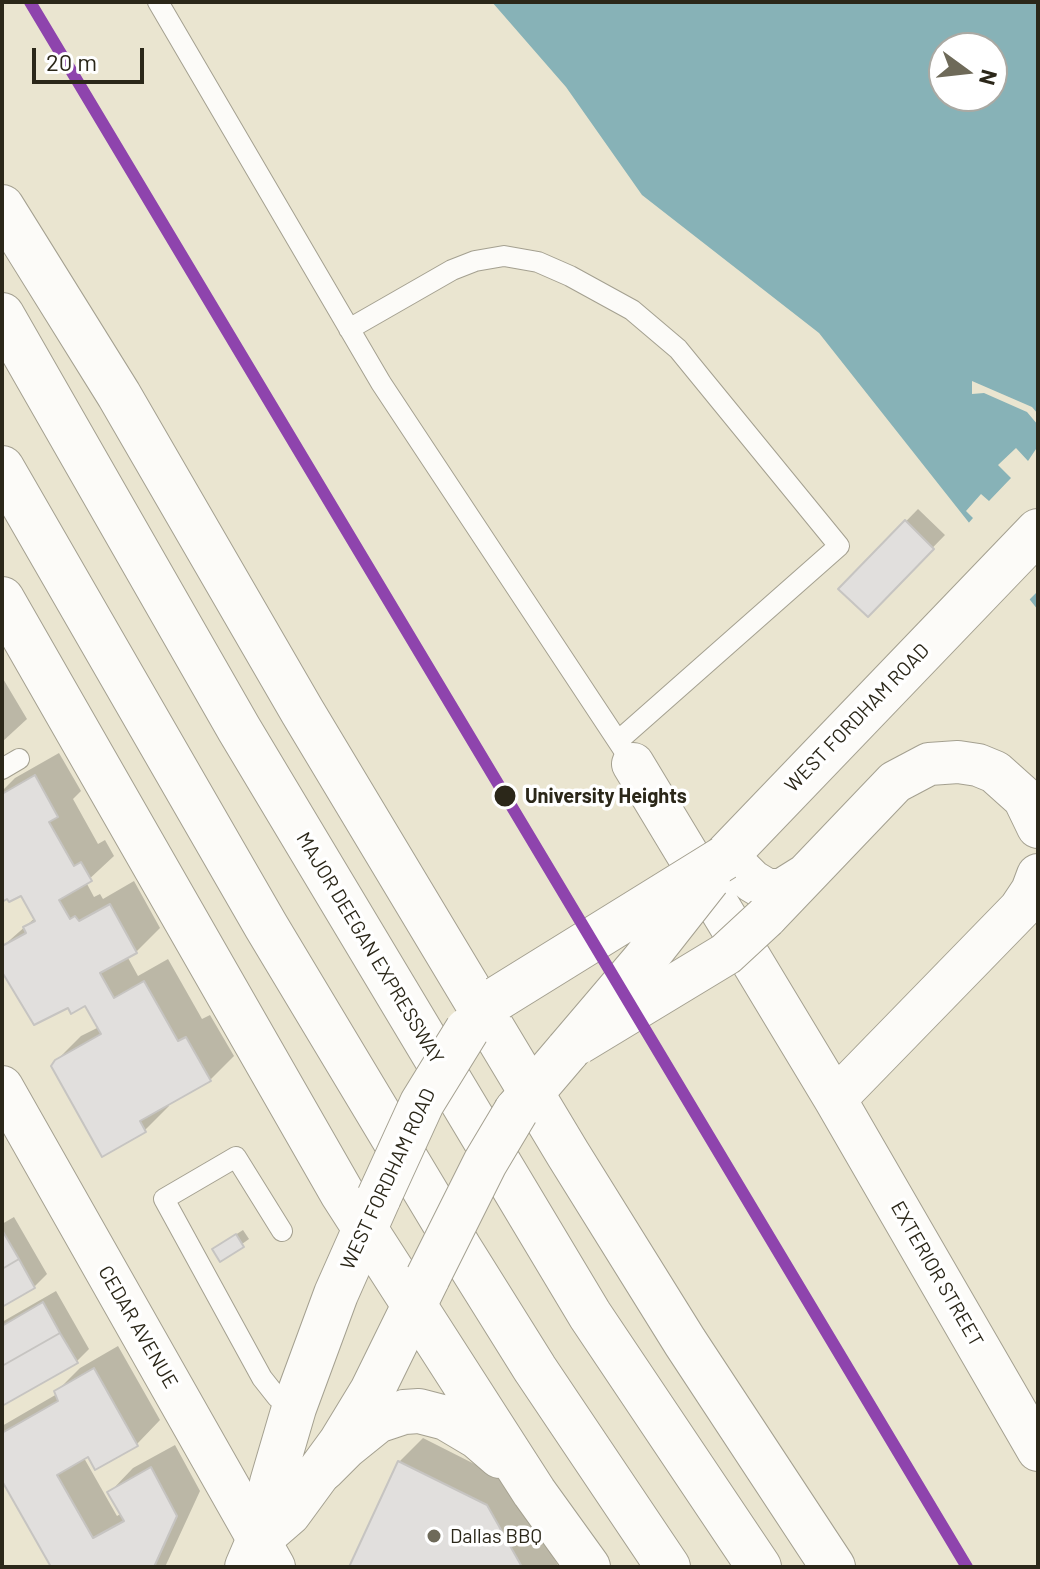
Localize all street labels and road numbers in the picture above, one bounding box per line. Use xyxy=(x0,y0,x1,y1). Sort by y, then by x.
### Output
street label: WEST FORDHAM ROAD xyxy=(780,639,934,797)
street label: MAJOR DEEGAN EXPRESSWAY xyxy=(291,828,449,1068)
street label: WEST FORDHAM ROAD xyxy=(335,1085,441,1273)
street label: EXTERIOR STREET xyxy=(886,1197,988,1351)
street label: CEDAR AVENUE xyxy=(93,1261,183,1393)

